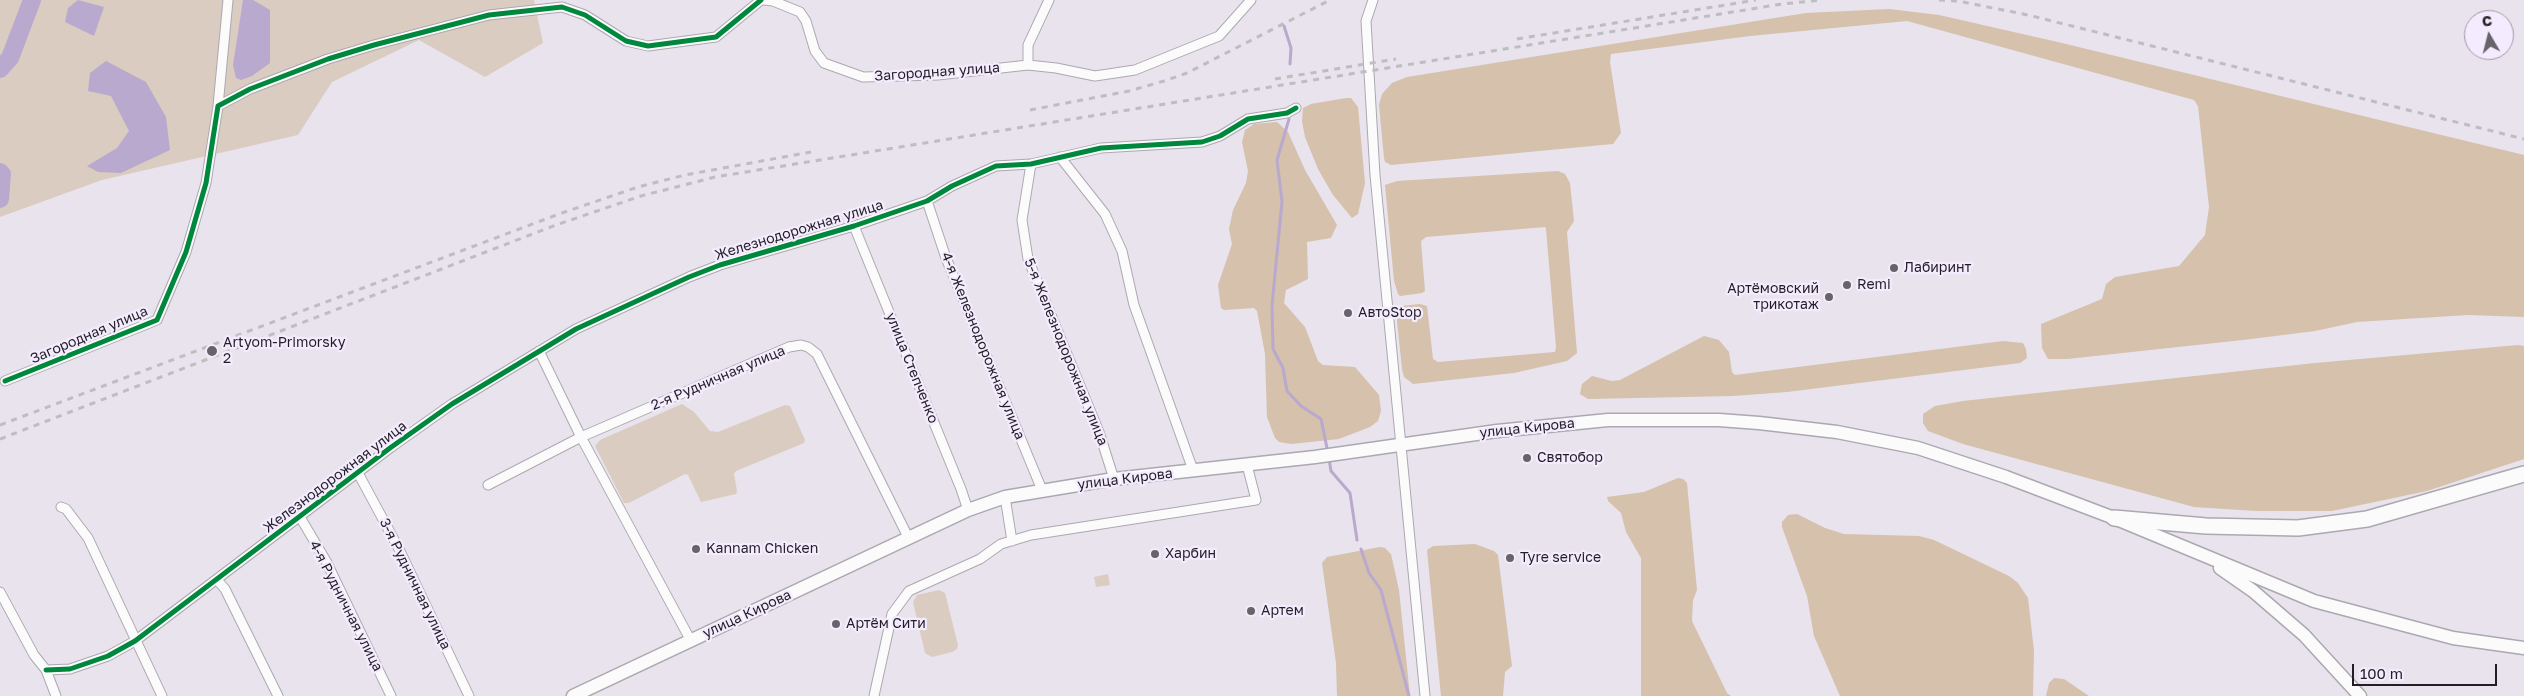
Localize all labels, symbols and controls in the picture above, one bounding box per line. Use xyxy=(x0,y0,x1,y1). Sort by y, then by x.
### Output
north arrow xyxy=(2464,10,2514,60)
text: С xyxy=(2481,12,2493,30)
street label: Загородная улица xyxy=(874,59,1000,85)
street label: Железнодорожная улица xyxy=(713,196,885,264)
street label: 4-я Железнодорожная улица xyxy=(938,250,1028,442)
street label: 5-я Железнодорожная улица xyxy=(1021,256,1111,448)
place label: Лабиринт xyxy=(1904,260,1971,276)
marker: Лабиринт xyxy=(1888,262,1900,274)
place label: Remi xyxy=(1857,277,1891,293)
marker: Remi xyxy=(1841,279,1853,291)
place label: Артёмовский трикотаж xyxy=(1727,281,1819,314)
marker: Артёмовский трикотаж xyxy=(1823,291,1835,303)
street label: Загородная улица xyxy=(28,303,150,367)
place label: АвтоStop xyxy=(1358,305,1422,321)
marker: АвтоStop xyxy=(1342,307,1354,319)
street label: улица Степченко xyxy=(882,310,942,426)
place label: Artyom-Primorsky 2 xyxy=(223,335,346,368)
street label: 2-я Рудничная улица xyxy=(648,342,788,414)
marker: Artyom-Primorsky 2 xyxy=(205,344,219,358)
street label: улица Кирова xyxy=(1479,415,1575,441)
street label: Железнодорожная улица xyxy=(260,418,410,536)
place label: Святобор xyxy=(1537,450,1603,466)
marker: Святобор xyxy=(1521,452,1533,464)
street label: улица Кирова xyxy=(1076,465,1174,493)
street label: 3-я Рудничная улица xyxy=(376,516,454,652)
street label: 4-я Рудничная улица xyxy=(306,538,386,674)
place label: Kannam Chicken xyxy=(706,541,818,557)
marker: Kannam Chicken xyxy=(690,543,702,555)
place label: Харбин xyxy=(1165,546,1216,562)
marker: Харбин xyxy=(1149,548,1161,560)
place label: Tyre service xyxy=(1520,550,1601,566)
marker: Tyre service xyxy=(1504,552,1516,564)
street label: улица Кирова xyxy=(700,586,794,642)
place label: Артем xyxy=(1261,603,1304,619)
marker: Артем xyxy=(1245,605,1257,617)
place label: Артём Сити xyxy=(846,616,926,632)
marker: Артём Сити xyxy=(830,618,842,630)
scale bar xyxy=(2354,654,2499,686)
text: 100 m xyxy=(2360,664,2403,682)

